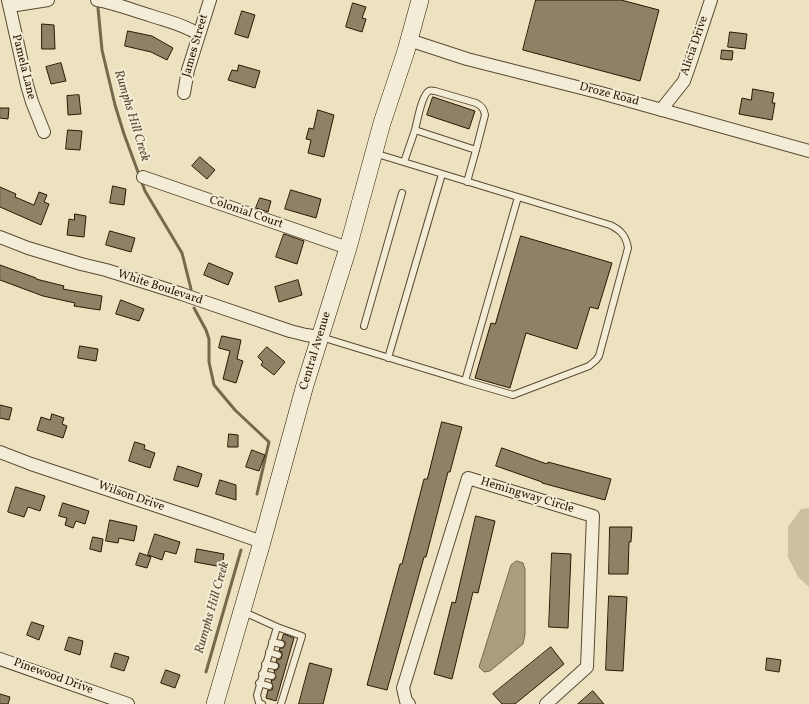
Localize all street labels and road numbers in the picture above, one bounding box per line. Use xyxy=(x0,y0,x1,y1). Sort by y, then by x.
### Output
street label: James Street xyxy=(180,13,212,79)
street label: Alicia Drive xyxy=(678,14,712,78)
street label: Pamela Lane xyxy=(8,33,38,101)
street label: Droze Road xyxy=(577,80,641,110)
street label: Colonial Court xyxy=(207,194,285,232)
street label: White Boulevard xyxy=(116,267,204,309)
street label: Central Avenue xyxy=(297,310,335,392)
street label: Hemingway Circle xyxy=(479,475,575,517)
street label: Wilson Drive xyxy=(96,479,166,515)
street label: Pinewood Drive xyxy=(11,656,95,698)

